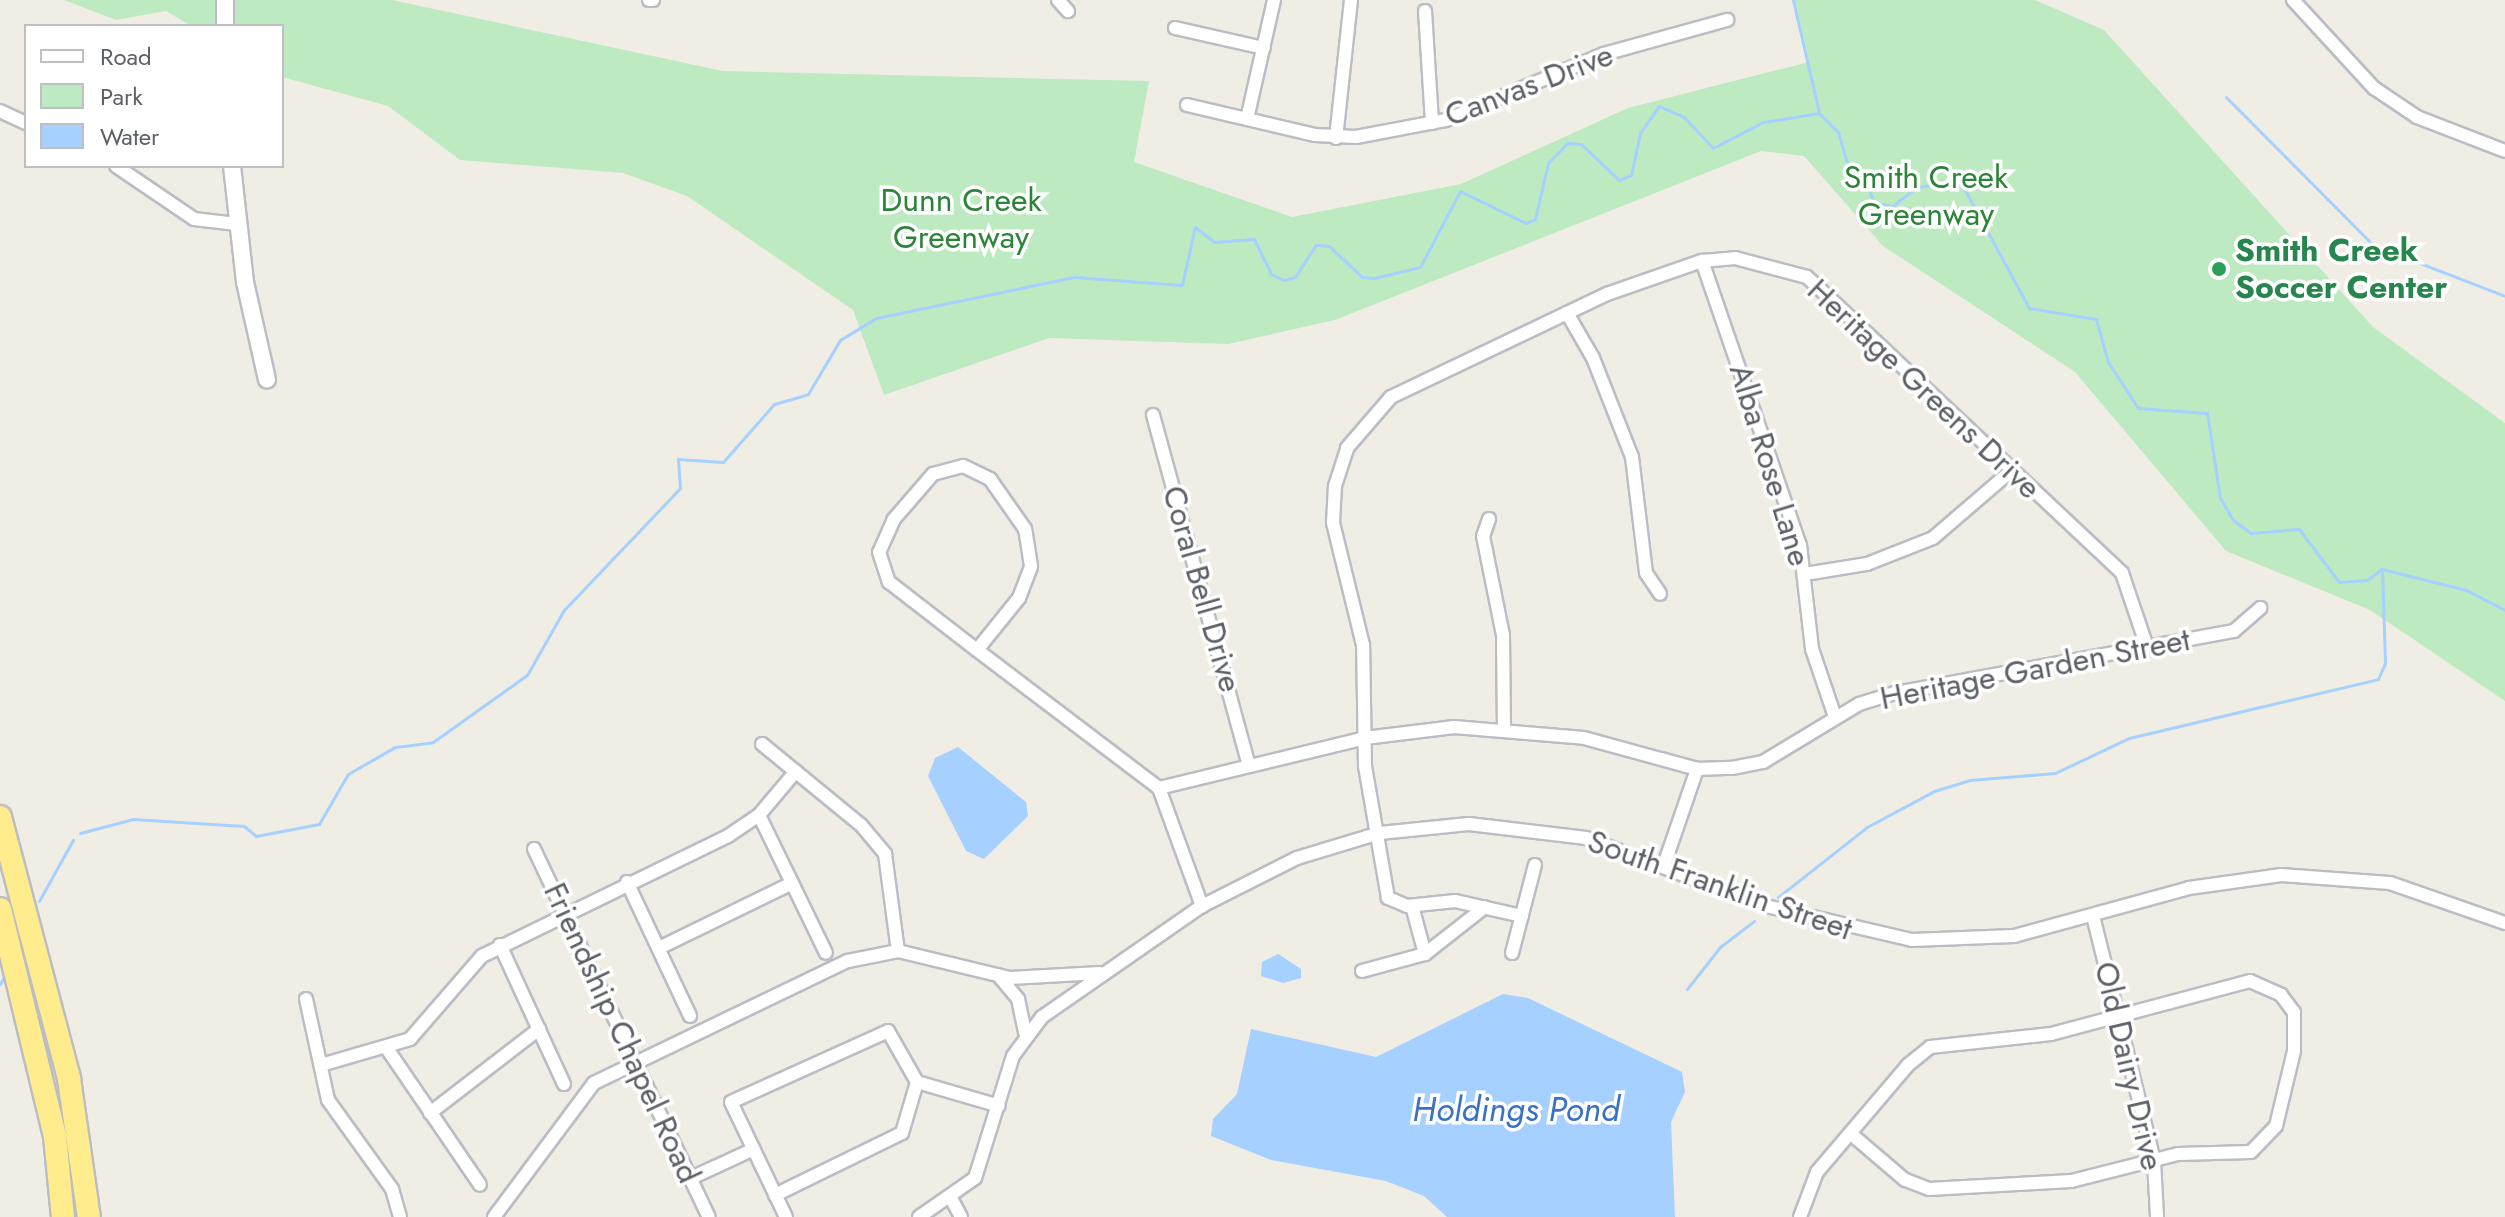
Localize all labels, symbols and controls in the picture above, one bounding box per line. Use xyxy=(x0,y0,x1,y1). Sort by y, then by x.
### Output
legend xyxy=(24,24,284,168)
street label: Canvas Drive xyxy=(1439,35,1619,135)
text: Road xyxy=(100,39,152,74)
text: Park xyxy=(100,79,143,114)
text: Water xyxy=(100,119,159,154)
park label: Smith Creek Greenway xyxy=(1844,159,2008,234)
park label: Dunn Creek Greenway xyxy=(880,182,1042,257)
place label: Smith Creek Soccer Center xyxy=(2235,232,2447,307)
marker: Smith Creek Soccer Center xyxy=(2210,260,2228,278)
street label: Heritage Greens Drive xyxy=(1799,271,2049,507)
street label: Alba Rose Lane xyxy=(1721,359,1819,571)
street label: Coral Bell Drive xyxy=(1154,482,1250,696)
street label: Heritage Garden Street xyxy=(1877,620,2193,718)
street label: South Franklin Street xyxy=(1583,822,1857,948)
street label: Friendship Chapel Road xyxy=(536,877,708,1189)
street label: Old Dairy Drive xyxy=(2086,958,2172,1174)
water label: Holdings Pond xyxy=(1412,1090,1620,1130)

